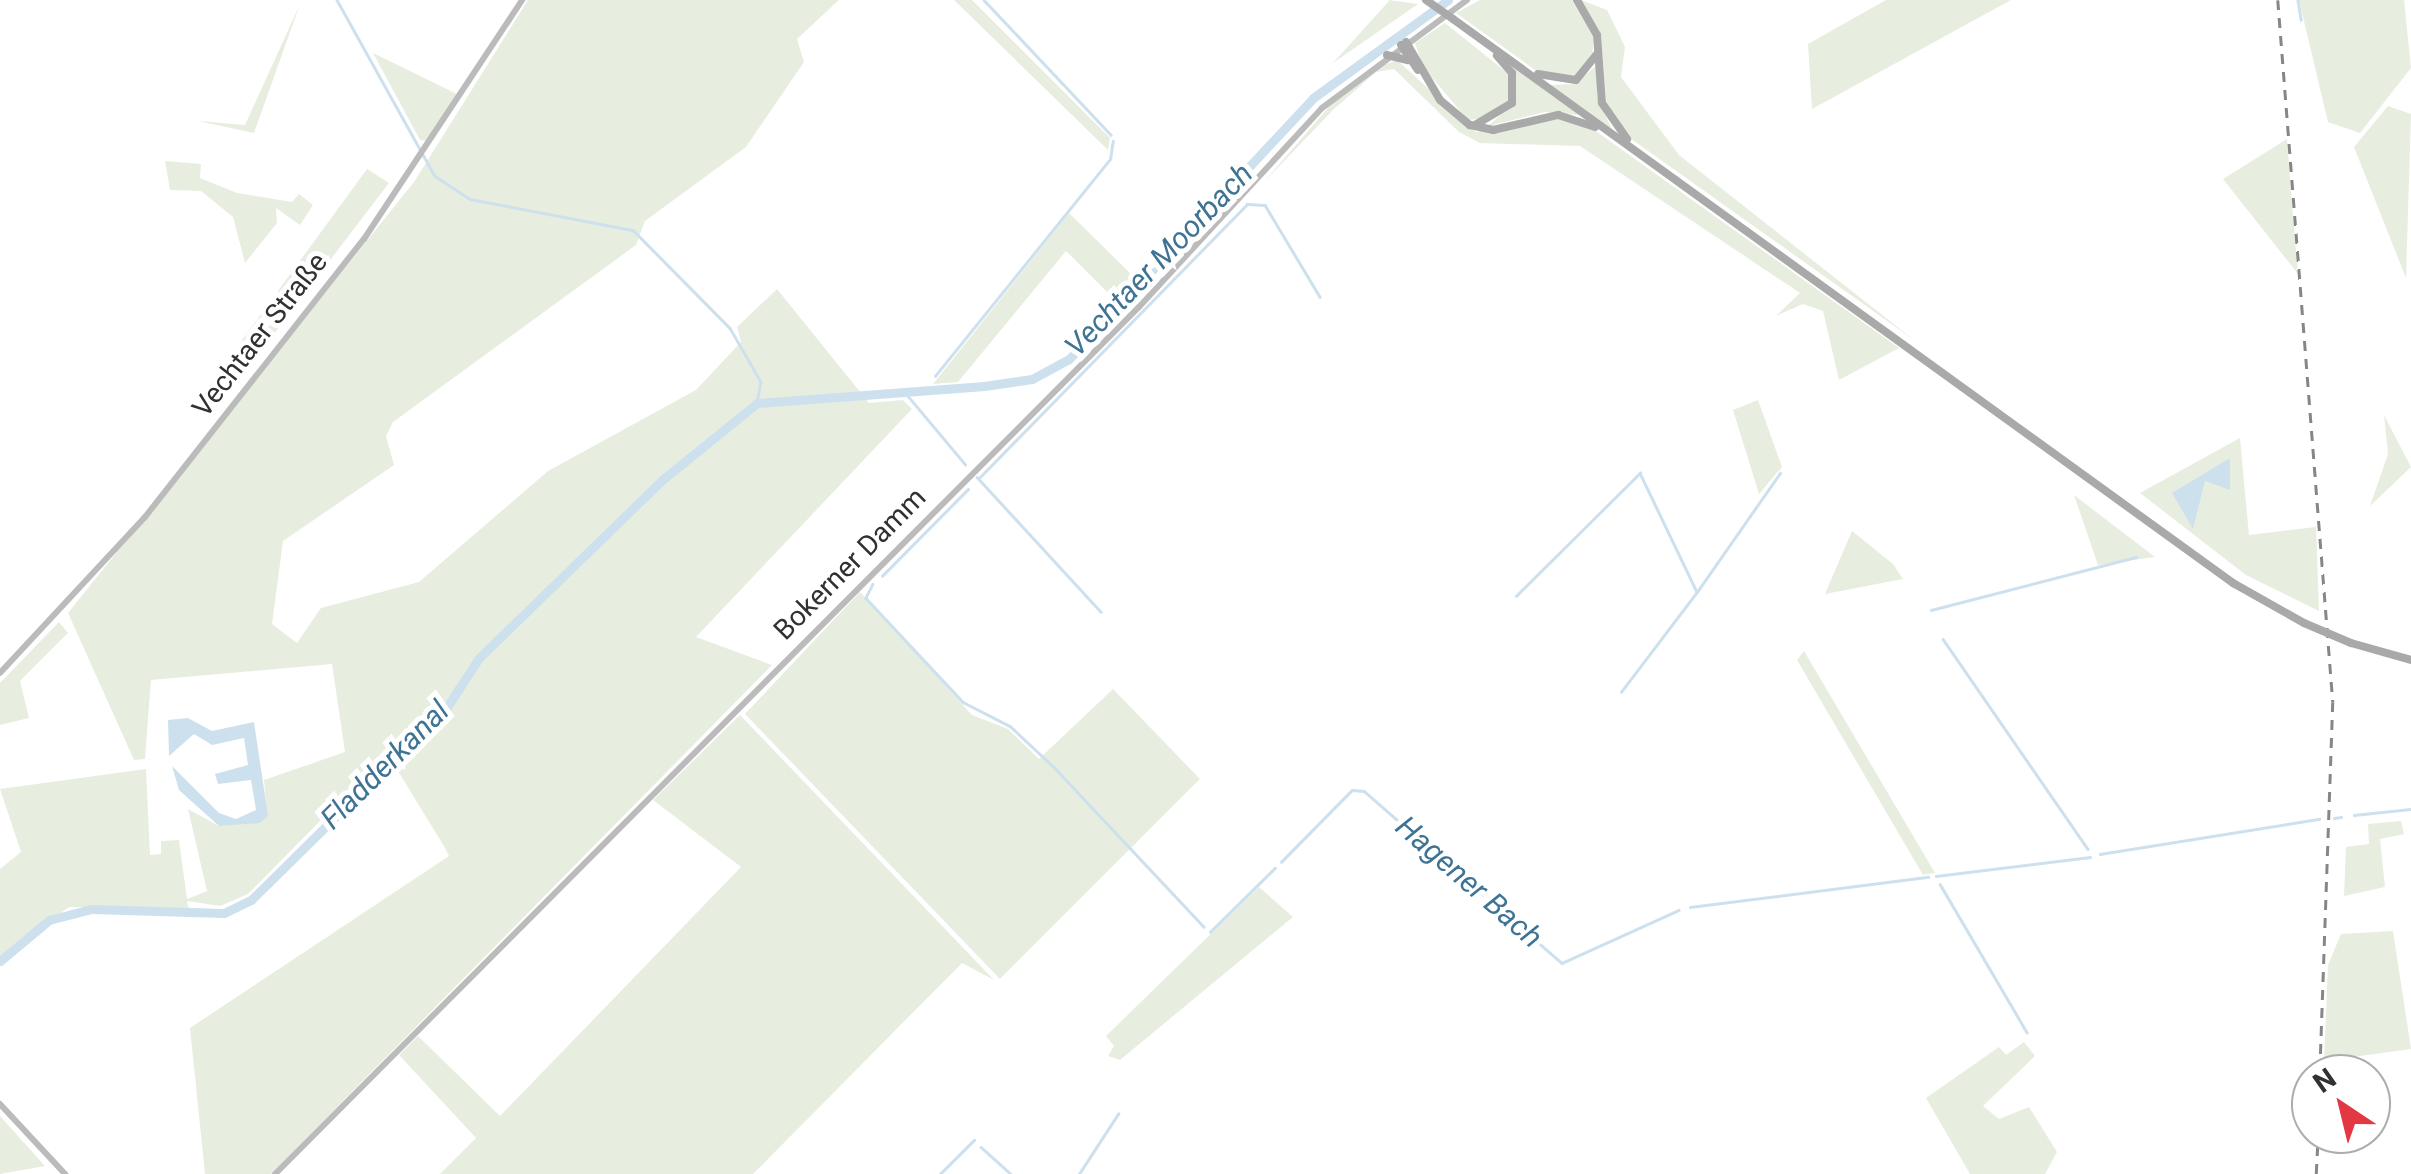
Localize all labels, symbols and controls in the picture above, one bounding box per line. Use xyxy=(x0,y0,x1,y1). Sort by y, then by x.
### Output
water label: Vechtaer Moorbach xyxy=(1058,156,1260,364)
street label: Vechtaer Straße xyxy=(185,246,335,424)
street label: Bokerner Damm xyxy=(767,481,933,647)
water label: Fladderkanal xyxy=(313,693,457,837)
water label: Hagener Bach xyxy=(1388,809,1550,955)
north arrow xyxy=(2291,1054,2391,1154)
text: N xyxy=(2307,1061,2342,1100)

